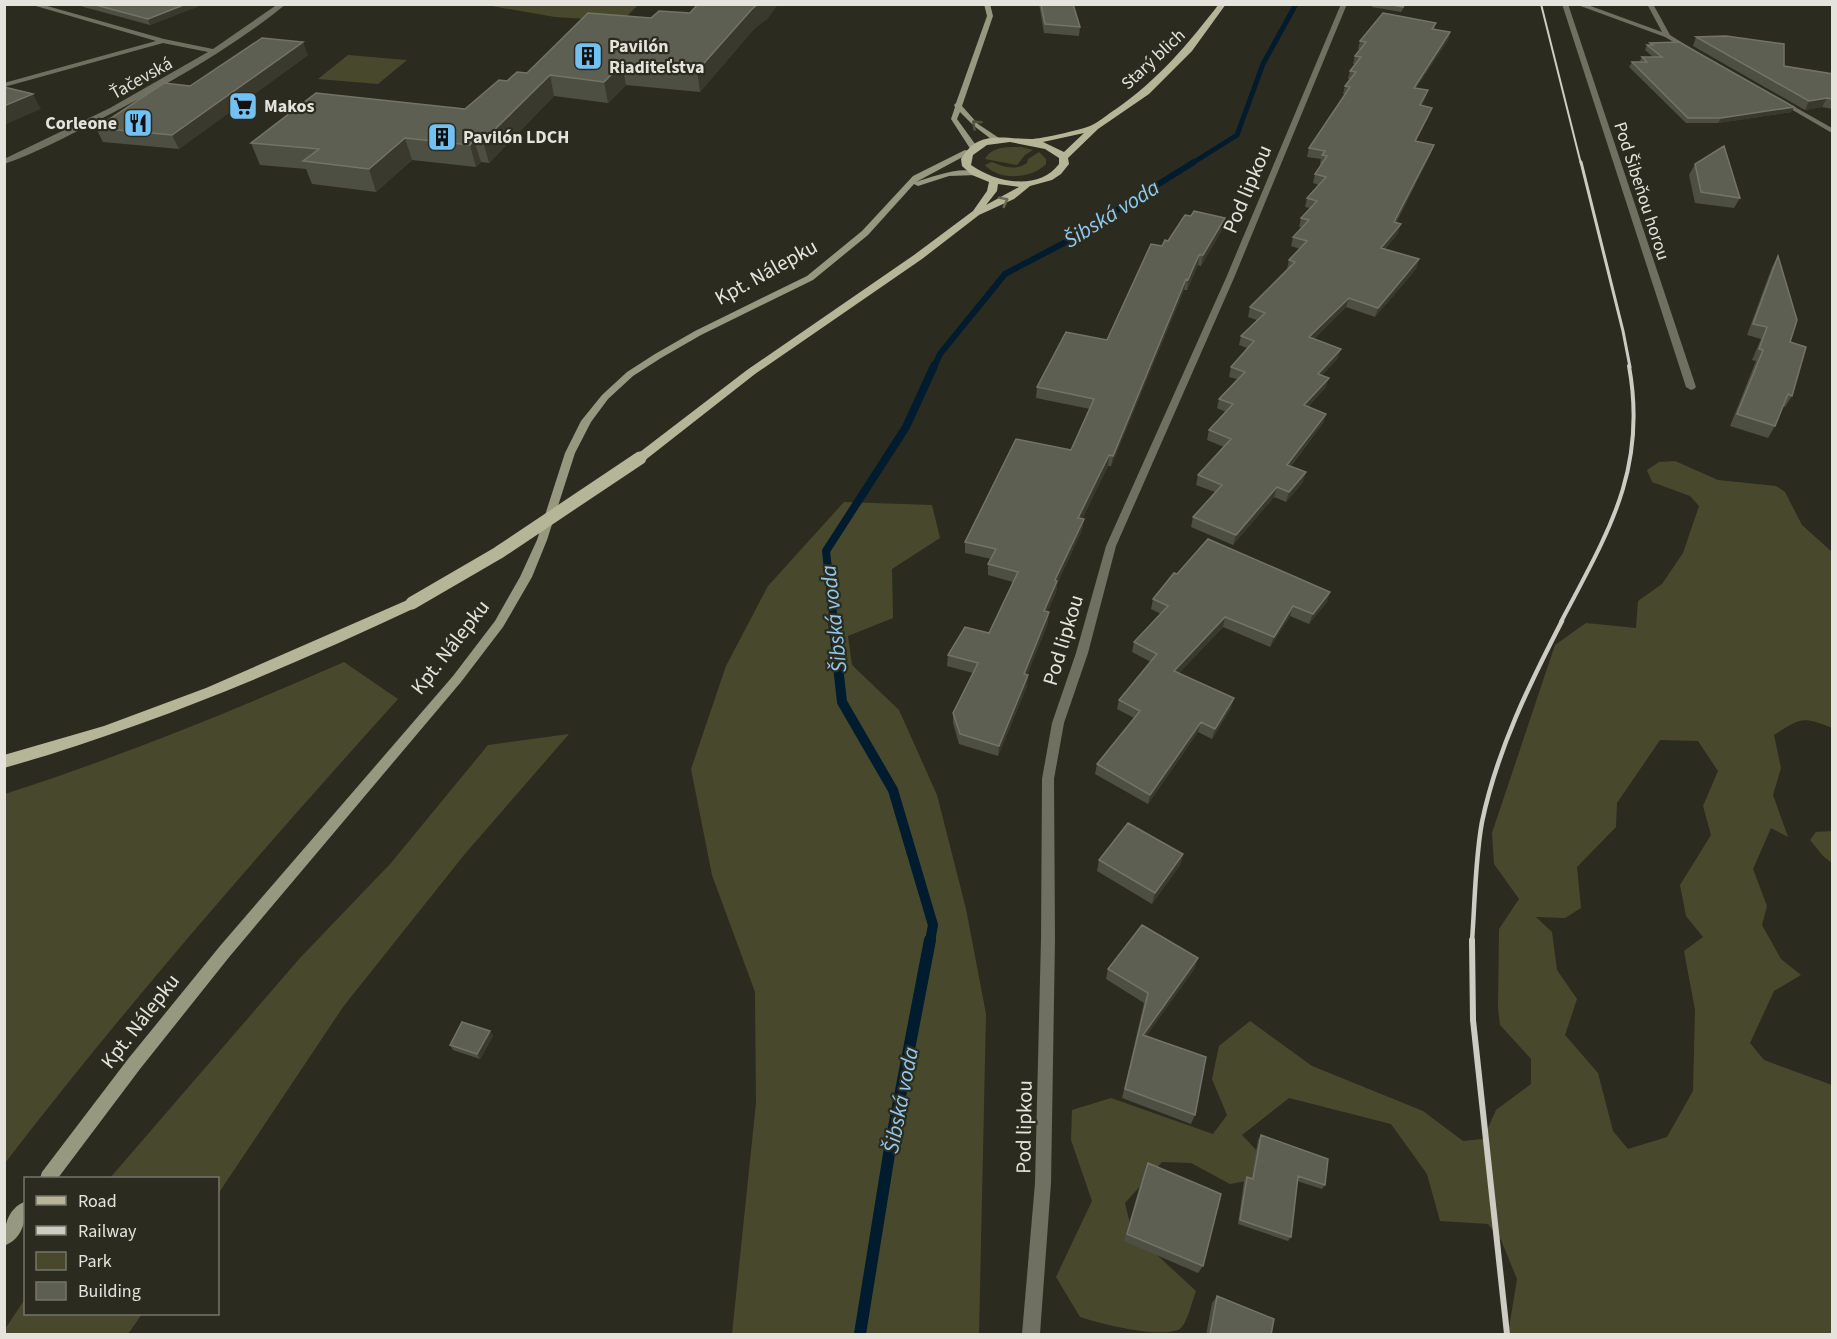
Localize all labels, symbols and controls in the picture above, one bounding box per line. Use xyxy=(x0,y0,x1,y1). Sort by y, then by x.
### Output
street label: Starý blich xyxy=(1116,23,1191,96)
place label: Pavilón Riaditeľstva xyxy=(609,34,704,80)
building icon: Pavilón Riaditeľstva xyxy=(572,40,604,72)
street label: Ťačevská xyxy=(105,51,177,106)
supermarket icon: Makos xyxy=(227,90,259,122)
place label: Makos xyxy=(264,94,314,119)
restaurant icon: Corleone xyxy=(122,107,154,139)
place label: Corleone xyxy=(45,111,117,136)
street label: Pod Šibeňou horou xyxy=(1607,119,1676,264)
one-way arrow xyxy=(973,120,983,131)
building icon: Pavilón LDCH xyxy=(426,121,458,153)
place label: Pavilón LDCH xyxy=(463,125,569,150)
street label: Pod lipkou xyxy=(1215,140,1279,238)
water label: Šibská voda xyxy=(1057,172,1166,256)
one-way arrow xyxy=(998,197,1009,208)
street label: Kpt. Nálepku xyxy=(709,231,823,313)
water label: Šibská voda xyxy=(812,563,856,674)
street label: Pod lipkou xyxy=(1035,591,1091,689)
street label: Kpt. Nálepku xyxy=(403,593,497,701)
street label: Kpt. Nálepku xyxy=(93,967,187,1075)
water label: Šibská voda xyxy=(875,1044,927,1156)
street label: Pod lipkou xyxy=(1008,1080,1040,1174)
legend xyxy=(24,1177,219,1315)
text: Road xyxy=(78,1189,117,1214)
text: Railway xyxy=(78,1219,137,1244)
text: Park xyxy=(78,1249,112,1274)
text: Building xyxy=(78,1279,141,1304)

